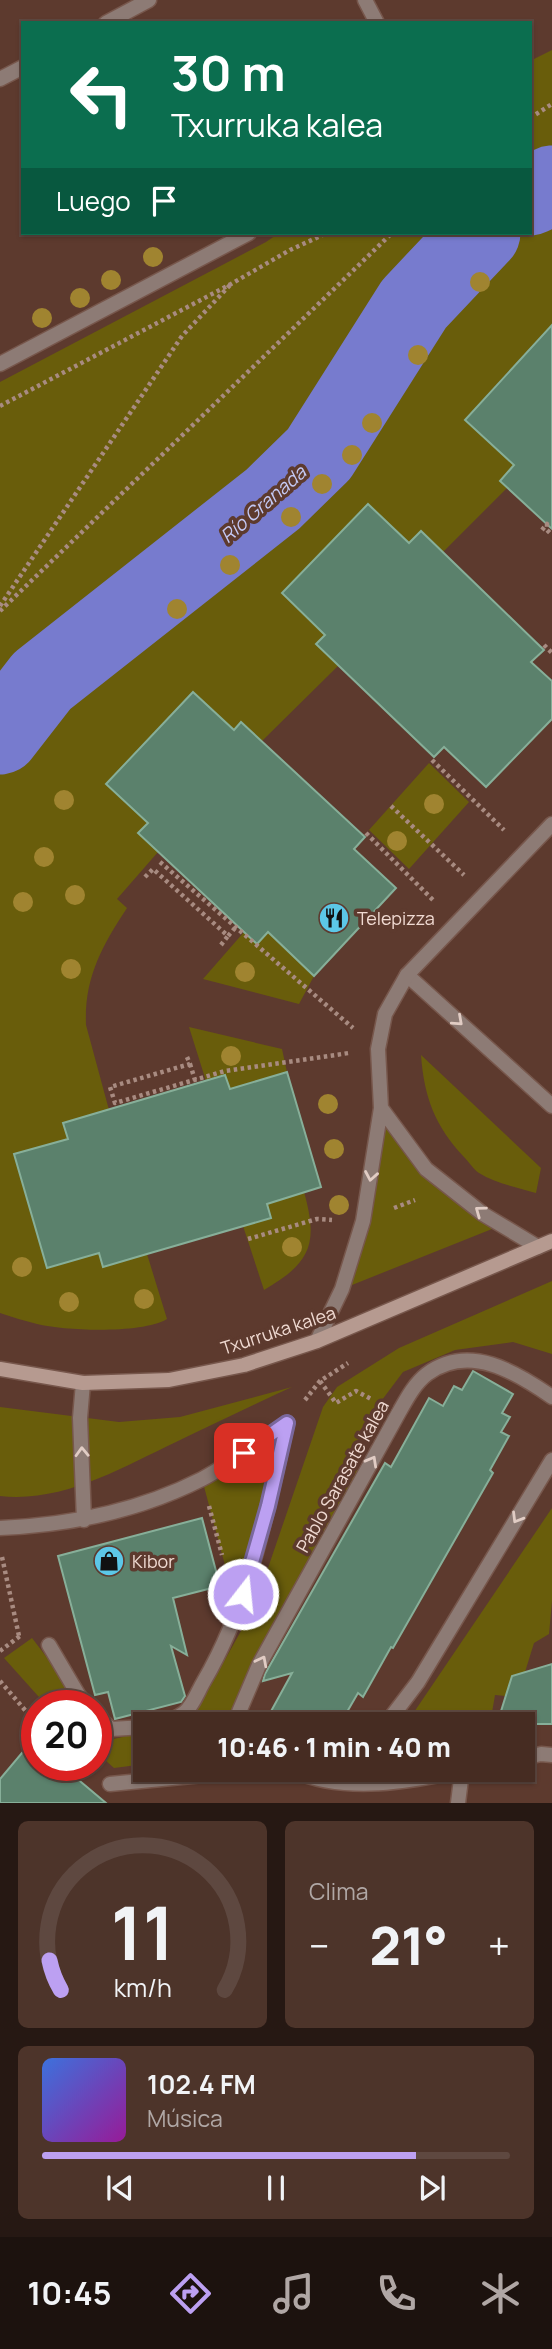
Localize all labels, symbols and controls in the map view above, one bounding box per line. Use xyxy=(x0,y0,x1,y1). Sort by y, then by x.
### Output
text: 30 m xyxy=(171,39,286,106)
icon: left xyxy=(56,49,147,140)
text: Txurruka kalea xyxy=(171,103,383,147)
icon: arrive xyxy=(145,182,183,220)
text: Luego xyxy=(56,183,131,219)
water label: Río Granada xyxy=(215,459,312,548)
restaurant icon: Telepizza xyxy=(317,901,351,935)
place label: Telepizza xyxy=(357,906,435,930)
one-way arrow xyxy=(450,1012,463,1025)
one-way arrow xyxy=(364,1170,379,1182)
one-way arrow xyxy=(475,1207,488,1219)
street label: Txurruka kalea xyxy=(218,1300,338,1360)
street label: Pablo Sarasate kalea xyxy=(290,1396,394,1556)
pin xyxy=(214,1423,274,1483)
icon: arrive xyxy=(225,1434,263,1472)
one-way arrow xyxy=(74,1446,89,1457)
one-way arrow xyxy=(364,1456,377,1469)
one-way arrow xyxy=(512,1511,525,1524)
shop icon: Kibor xyxy=(92,1544,126,1578)
place label: Kibor xyxy=(132,1549,175,1573)
position arrow xyxy=(206,1557,280,1631)
one-way arrow xyxy=(254,1655,267,1668)
speed limit sign: 20 xyxy=(21,1690,112,1781)
text: 10:46 · 1 min · 40 m xyxy=(217,1729,451,1765)
text: Clima xyxy=(309,1875,368,1907)
text: 11 xyxy=(111,1883,174,1983)
text: 21° xyxy=(370,1910,448,1981)
text: − xyxy=(309,1919,330,1971)
text: + xyxy=(488,1919,510,1971)
text: km/h xyxy=(113,1970,172,2005)
text: 102.4 FM xyxy=(147,2066,256,2102)
text: Música xyxy=(147,2102,223,2134)
icon: previous xyxy=(101,2169,139,2207)
icon: pause xyxy=(257,2169,295,2207)
icon: next xyxy=(413,2169,451,2207)
icon: directions xyxy=(166,2269,215,2318)
icon: music xyxy=(269,2269,318,2318)
icon: phone xyxy=(372,2269,421,2318)
icon: climate xyxy=(476,2269,525,2318)
text: 10:45 xyxy=(27,2271,111,2315)

